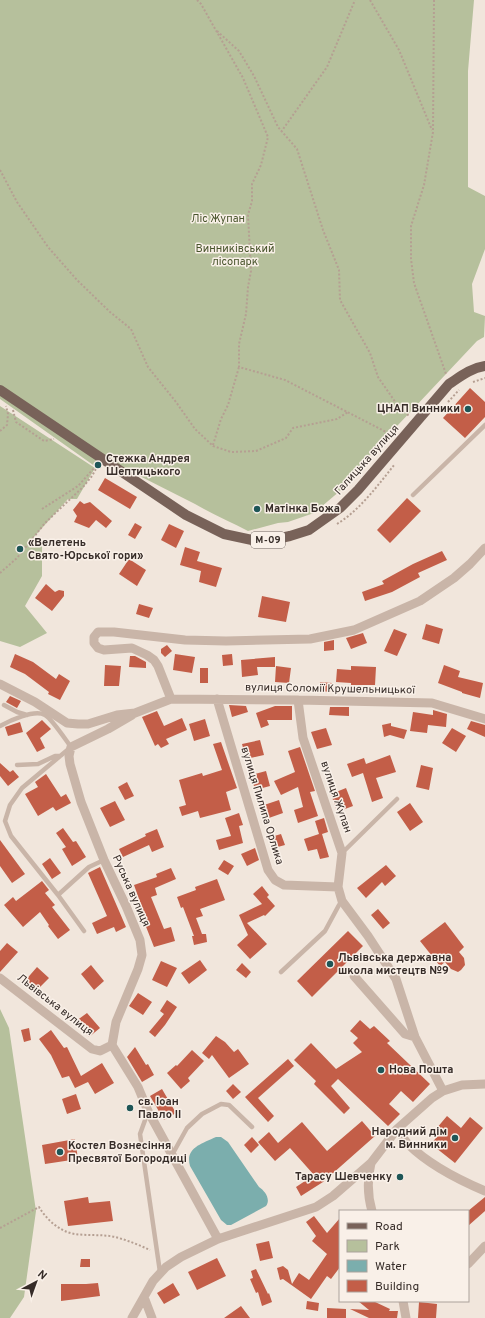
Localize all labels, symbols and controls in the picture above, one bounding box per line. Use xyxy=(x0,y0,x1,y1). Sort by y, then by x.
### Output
park label: Ліс Жупан xyxy=(191,212,245,226)
park label: Винниківський лісопарк xyxy=(195,242,275,269)
place label: ЦНАП Винники xyxy=(377,402,460,416)
marker: ЦНАП Винники xyxy=(463,404,473,414)
street label: Галицька вулиця xyxy=(332,422,402,498)
place label: Стежка Андрея Шептицького xyxy=(106,452,190,479)
marker: Стежка Андрея Шептицького xyxy=(93,460,103,470)
place label: Матінка Божа xyxy=(265,502,340,516)
marker: Матінка Божа xyxy=(252,504,262,514)
road number: М-09 xyxy=(251,532,285,548)
place label: «Велетень Свято-Юрської гори» xyxy=(28,536,143,563)
marker: «Велетень Свято-Юрської гори» xyxy=(15,544,25,554)
street label: вулиця Соломії Крушельницької xyxy=(245,681,415,697)
street label: вулиця Пилипа Орлика xyxy=(237,745,287,867)
street label: вулиця Жупан xyxy=(317,759,355,835)
street label: Руська вулиця xyxy=(109,853,153,929)
place label: Львівська державна школа мистецтв №9 xyxy=(338,951,451,978)
marker: Львівська державна школа мистецтв №9 xyxy=(325,959,335,969)
street label: Львівська вулиця xyxy=(14,971,96,1039)
place label: Нова Пошта xyxy=(389,1063,453,1077)
marker: Нова Пошта xyxy=(376,1065,386,1075)
place label: св. Іоан Павло ІІ xyxy=(138,1095,181,1122)
marker: св. Іоан Павло ІІ xyxy=(125,1103,135,1113)
place label: Народний дім м. Винники xyxy=(372,1125,447,1152)
marker: Народний дім м. Винники xyxy=(450,1133,460,1143)
place label: Костел Вознесіння Пресвятої Богородиці xyxy=(68,1139,187,1166)
marker: Костел Вознесіння Пресвятої Богородиці xyxy=(55,1147,65,1157)
place label: Тарасу Шевченку xyxy=(295,1170,392,1184)
marker: Тарасу Шевченку xyxy=(395,1172,405,1182)
legend xyxy=(339,1210,469,1302)
text: Road xyxy=(375,1219,403,1235)
text: Park xyxy=(375,1239,400,1255)
text: Water xyxy=(375,1259,407,1275)
north arrow xyxy=(16,1262,56,1302)
text: N xyxy=(34,1267,49,1283)
text: Building xyxy=(375,1279,419,1295)

